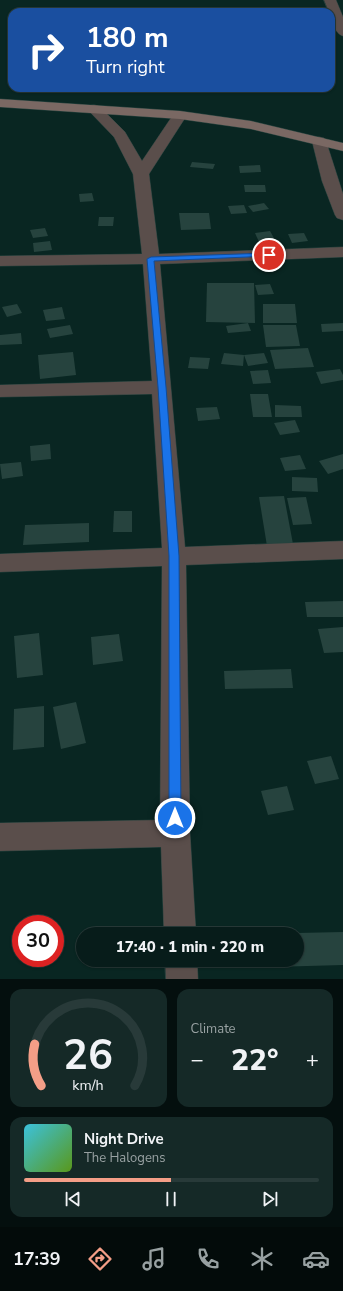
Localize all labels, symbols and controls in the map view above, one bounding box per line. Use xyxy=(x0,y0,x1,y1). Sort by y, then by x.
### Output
text: 180 m xyxy=(86,19,169,57)
icon: right xyxy=(20,24,72,76)
text: Turn right xyxy=(86,55,165,79)
pin xyxy=(252,238,286,272)
icon: arrive xyxy=(258,244,280,266)
position arrow xyxy=(154,797,196,839)
speed limit sign: 30 xyxy=(12,915,64,967)
text: 17:40 · 1 min · 220 m xyxy=(116,937,264,957)
text: Climate xyxy=(191,1020,236,1038)
text: 26 xyxy=(63,1027,113,1084)
text: 22° xyxy=(231,1040,279,1081)
text: − xyxy=(191,1045,204,1075)
text: + xyxy=(306,1045,319,1075)
text: km/h xyxy=(73,1076,104,1095)
text: Night Drive xyxy=(84,1129,164,1149)
text: The Halogens xyxy=(84,1149,165,1167)
icon: previous xyxy=(62,1188,84,1210)
icon: pause xyxy=(160,1188,182,1210)
icon: next xyxy=(259,1188,281,1210)
icon: directions xyxy=(86,1245,114,1273)
icon: music xyxy=(140,1245,168,1273)
icon: phone xyxy=(194,1245,222,1273)
icon: climate xyxy=(248,1245,276,1273)
icon: car xyxy=(302,1245,330,1273)
text: 17:39 xyxy=(13,1247,61,1271)

